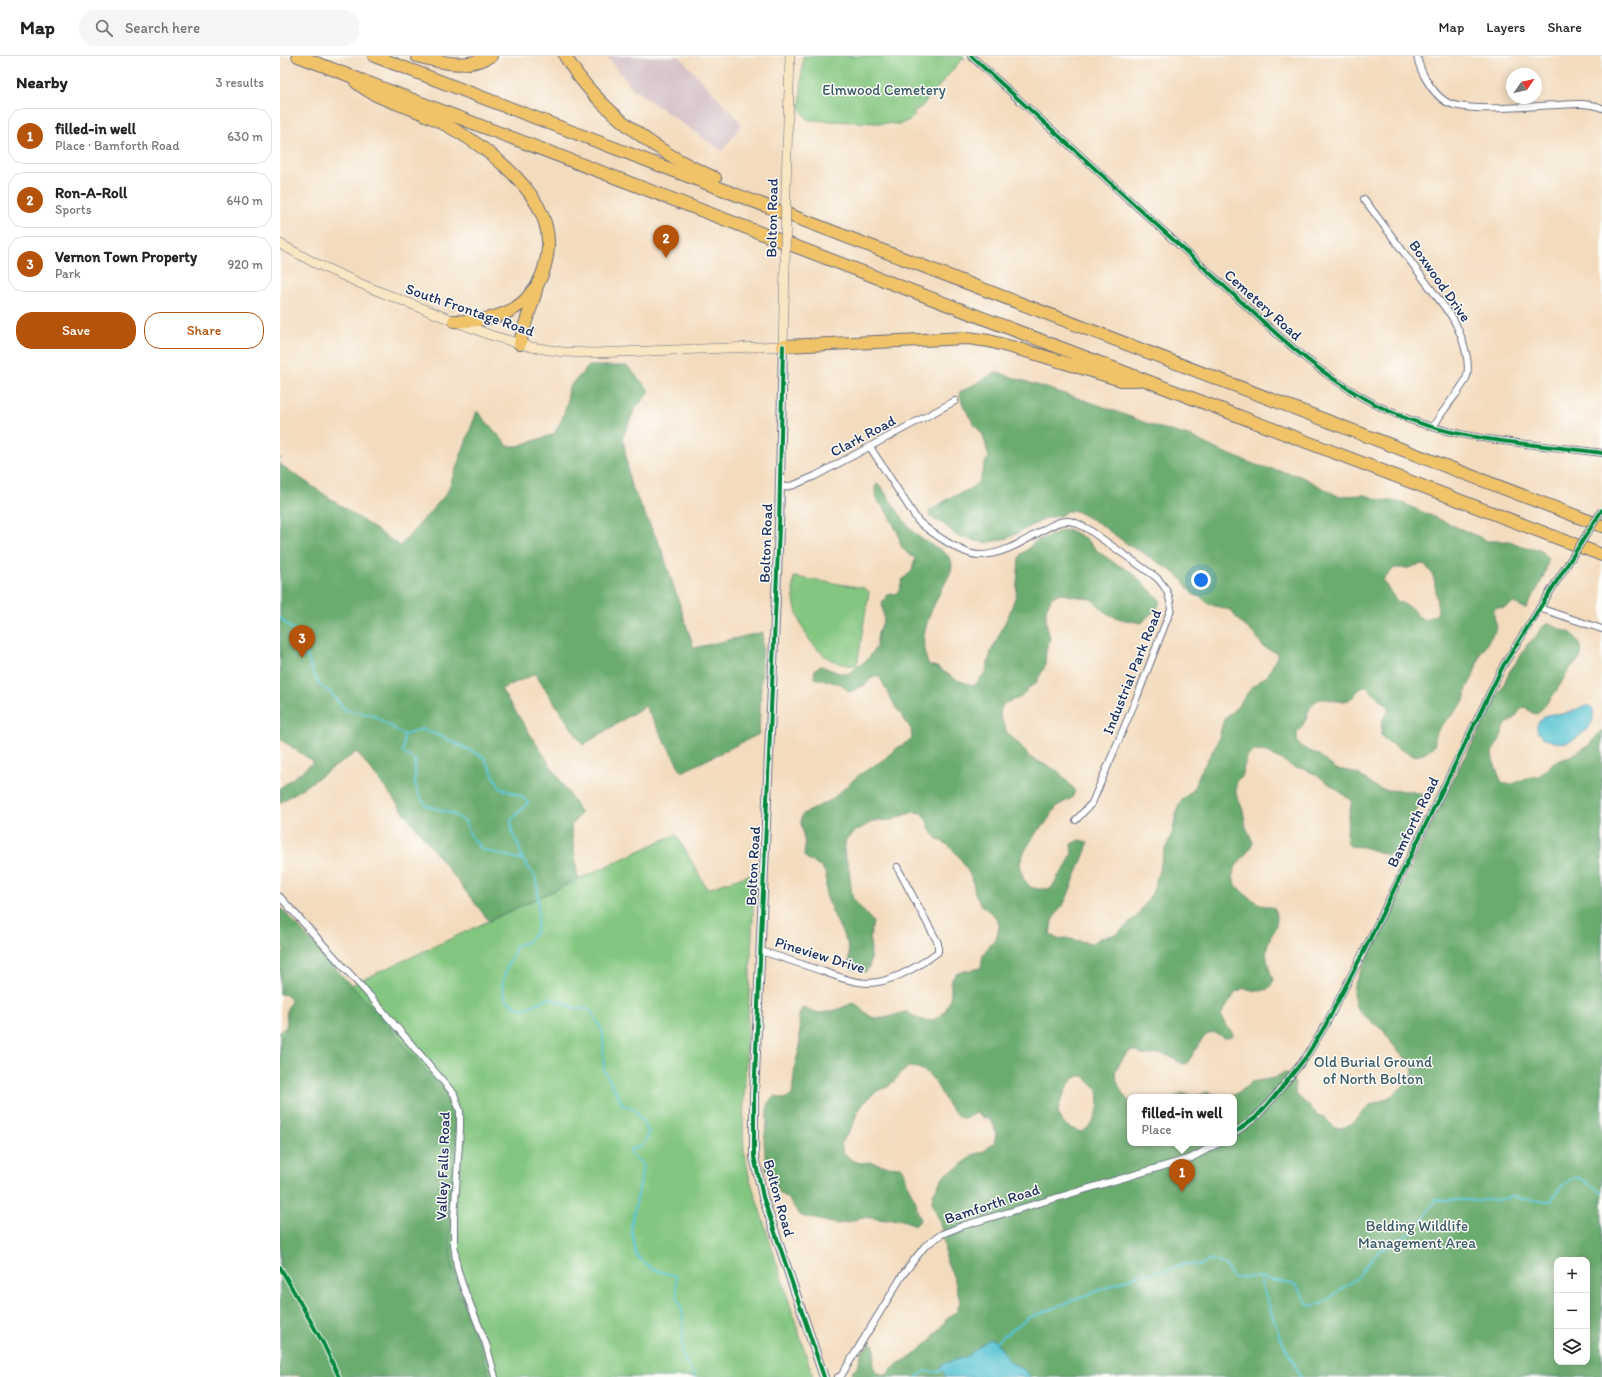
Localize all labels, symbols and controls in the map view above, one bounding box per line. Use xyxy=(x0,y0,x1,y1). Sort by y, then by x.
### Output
search box xyxy=(79,10,359,46)
text: Map xyxy=(20,16,55,39)
icon: search xyxy=(93,17,115,39)
text: Search here xyxy=(125,19,200,37)
text: Map xyxy=(1439,19,1464,36)
text: Layers xyxy=(1486,19,1525,36)
text: Share xyxy=(1547,19,1582,36)
north arrow xyxy=(1506,68,1542,104)
text: Nearby xyxy=(16,72,68,92)
text: 3 results xyxy=(215,75,264,90)
park label: Elmwood Cemetery xyxy=(822,81,946,99)
text: filled-in well xyxy=(55,120,136,138)
text: 1 xyxy=(27,129,33,144)
text: 630 m xyxy=(227,129,263,144)
text: Place · Bamforth Road xyxy=(55,138,179,153)
street label: Bolton Road xyxy=(762,177,782,258)
text: Ron-A-Roll xyxy=(55,184,127,202)
text: 2 xyxy=(27,193,33,208)
text: 640 m xyxy=(226,193,263,208)
text: Sports xyxy=(55,202,91,217)
pin: 2 xyxy=(653,225,679,258)
street label: Boxwood Drive xyxy=(1405,237,1475,325)
text: Vernon Town Property xyxy=(55,248,197,266)
text: 3 xyxy=(26,257,34,272)
text: 920 m xyxy=(227,257,263,272)
text: Park xyxy=(55,266,81,281)
street label: Cemetery Road xyxy=(1221,266,1305,344)
street label: South Frontage Road xyxy=(403,279,538,341)
button: Save xyxy=(16,312,136,349)
button: Share xyxy=(144,312,264,349)
street label: Clark Road xyxy=(827,411,899,461)
street label: Bolton Road xyxy=(756,502,776,583)
your location xyxy=(1191,570,1211,590)
street label: Industrial Park Road xyxy=(1099,607,1165,737)
pin: 3 xyxy=(289,625,315,658)
street label: Bamforth Road xyxy=(1383,774,1443,870)
street label: Bolton Road xyxy=(742,825,764,906)
street label: Pineview Drive xyxy=(773,933,867,977)
park label: Old Burial Ground of North Bolton xyxy=(1314,1053,1433,1088)
popup xyxy=(1127,1094,1237,1146)
text: filled-in well xyxy=(1142,1104,1222,1122)
street label: Valley Falls Road xyxy=(432,1111,454,1221)
text: Place xyxy=(1142,1122,1171,1137)
street label: Bolton Road xyxy=(759,1157,799,1239)
pin: 1 xyxy=(1169,1159,1195,1192)
street label: Bamforth Road xyxy=(942,1180,1042,1228)
park label: Belding Wildlife Management Area xyxy=(1358,1217,1476,1252)
map controls xyxy=(1554,1257,1590,1365)
button: + xyxy=(1554,1257,1590,1293)
button: − xyxy=(1554,1293,1590,1329)
button: layers xyxy=(1554,1329,1590,1365)

